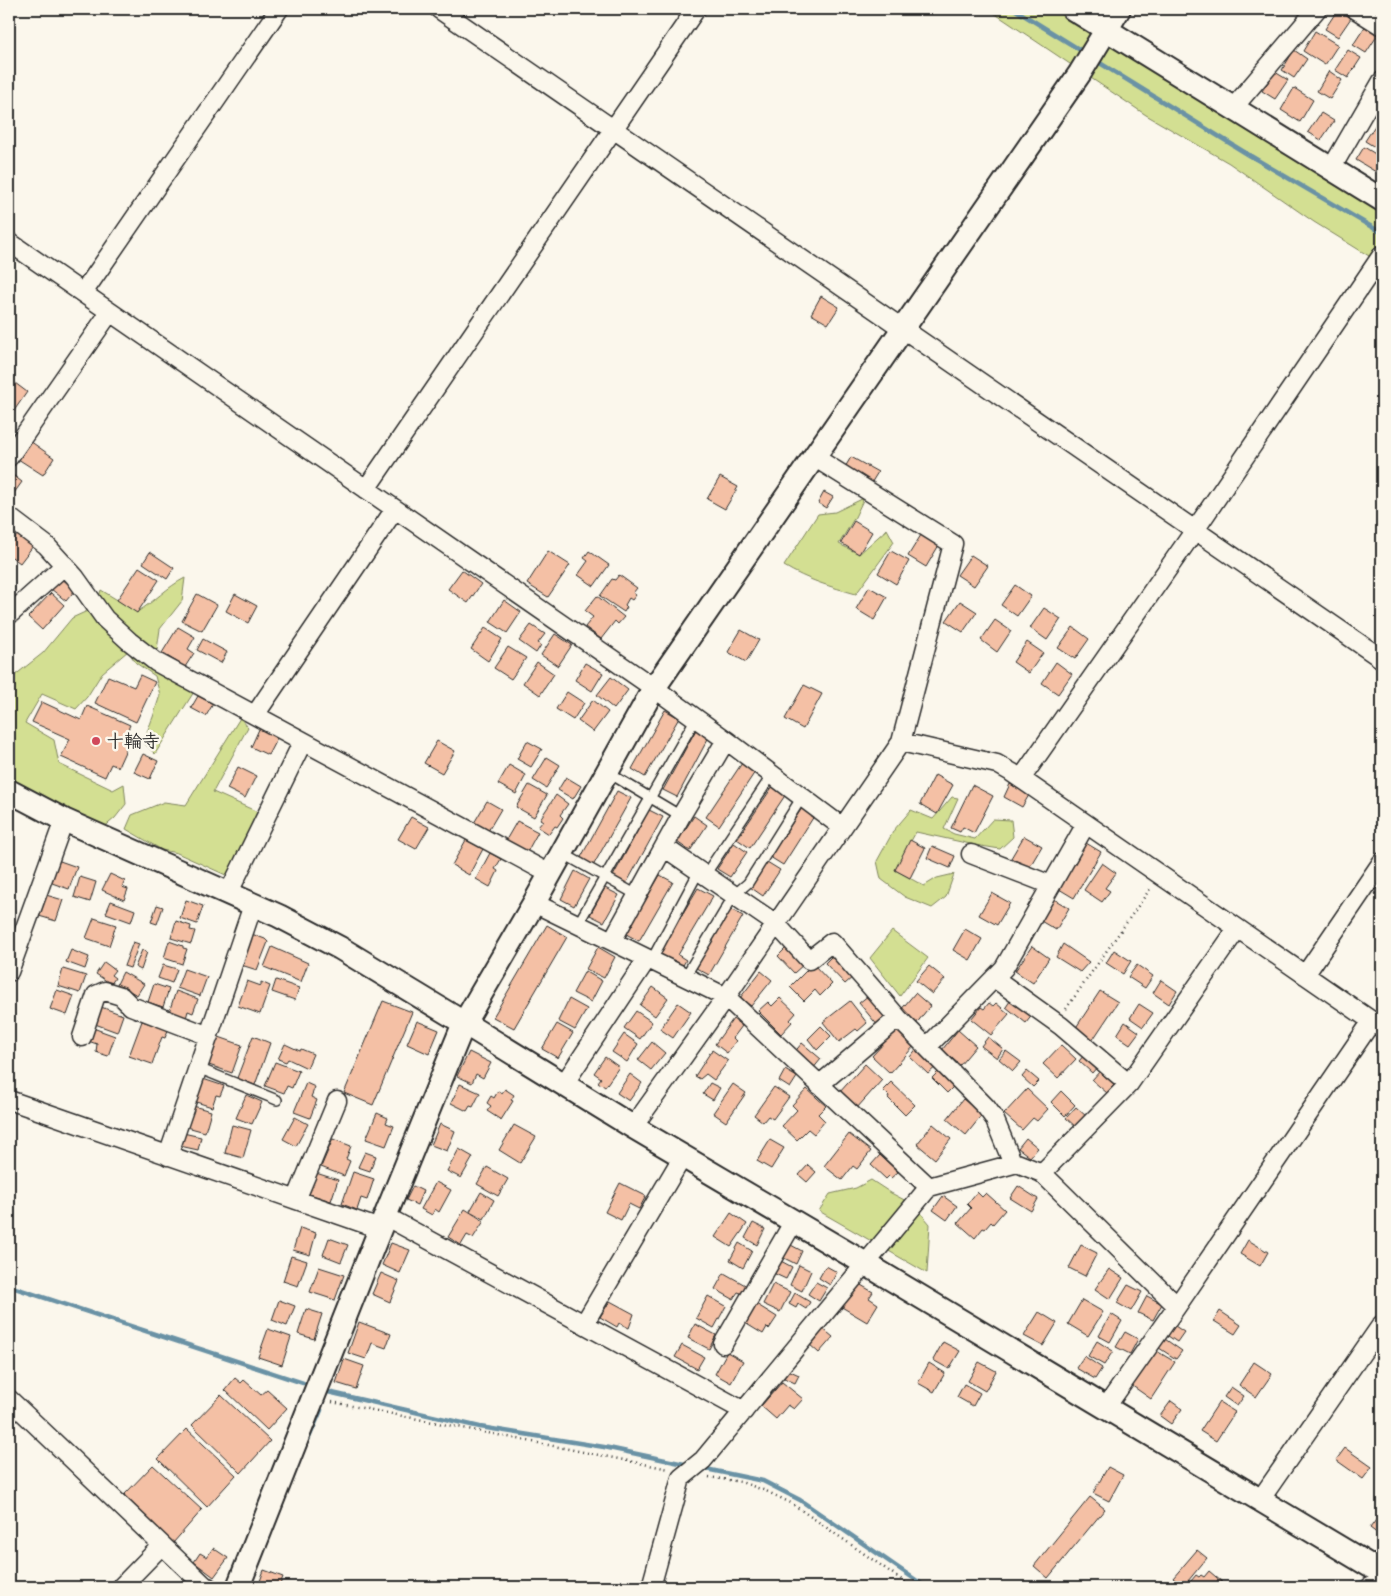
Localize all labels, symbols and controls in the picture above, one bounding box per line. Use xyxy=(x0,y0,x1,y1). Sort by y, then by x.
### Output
place label: 十輪寺 xyxy=(106,731,160,752)
marker: 十輪寺 xyxy=(90,735,102,747)

